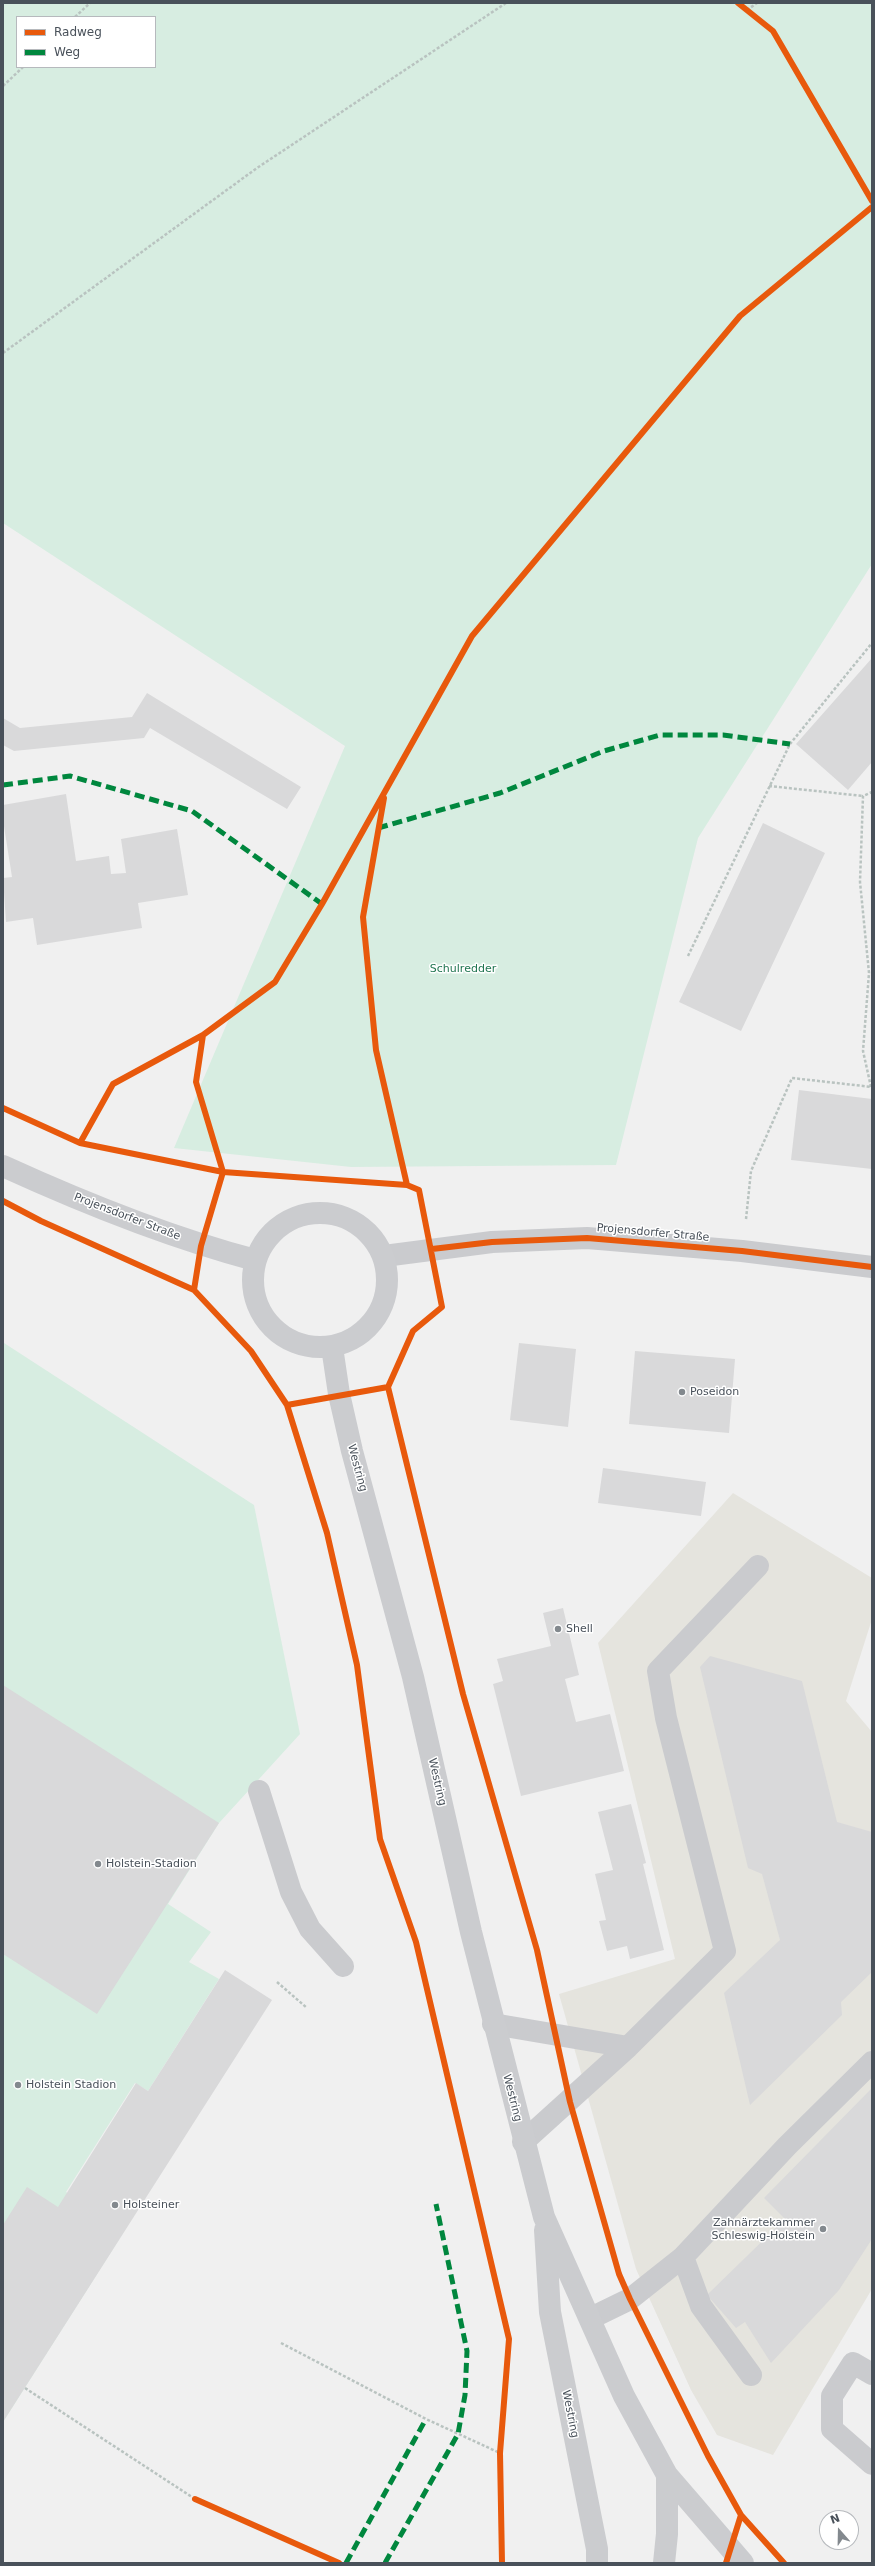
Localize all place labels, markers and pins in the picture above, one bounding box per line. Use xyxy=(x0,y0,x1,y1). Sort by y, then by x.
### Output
place label: Poseidon xyxy=(690,1385,739,1399)
marker: Poseidon xyxy=(677,1387,687,1397)
place label: Shell xyxy=(566,1622,593,1636)
marker: Shell xyxy=(553,1624,563,1634)
place label: Holstein-Stadion xyxy=(106,1857,197,1871)
marker: Holstein-Stadion xyxy=(93,1859,103,1869)
place label: Holstein Stadion xyxy=(26,2078,116,2092)
marker: Holstein Stadion xyxy=(13,2080,23,2090)
place label: Holsteiner xyxy=(123,2198,179,2212)
marker: Holsteiner xyxy=(110,2200,120,2210)
place label: Zahnärztekammer Schleswig-Holstein xyxy=(712,2216,815,2242)
marker: Zahnärztekammer Schleswig-Holstein xyxy=(818,2224,828,2234)

